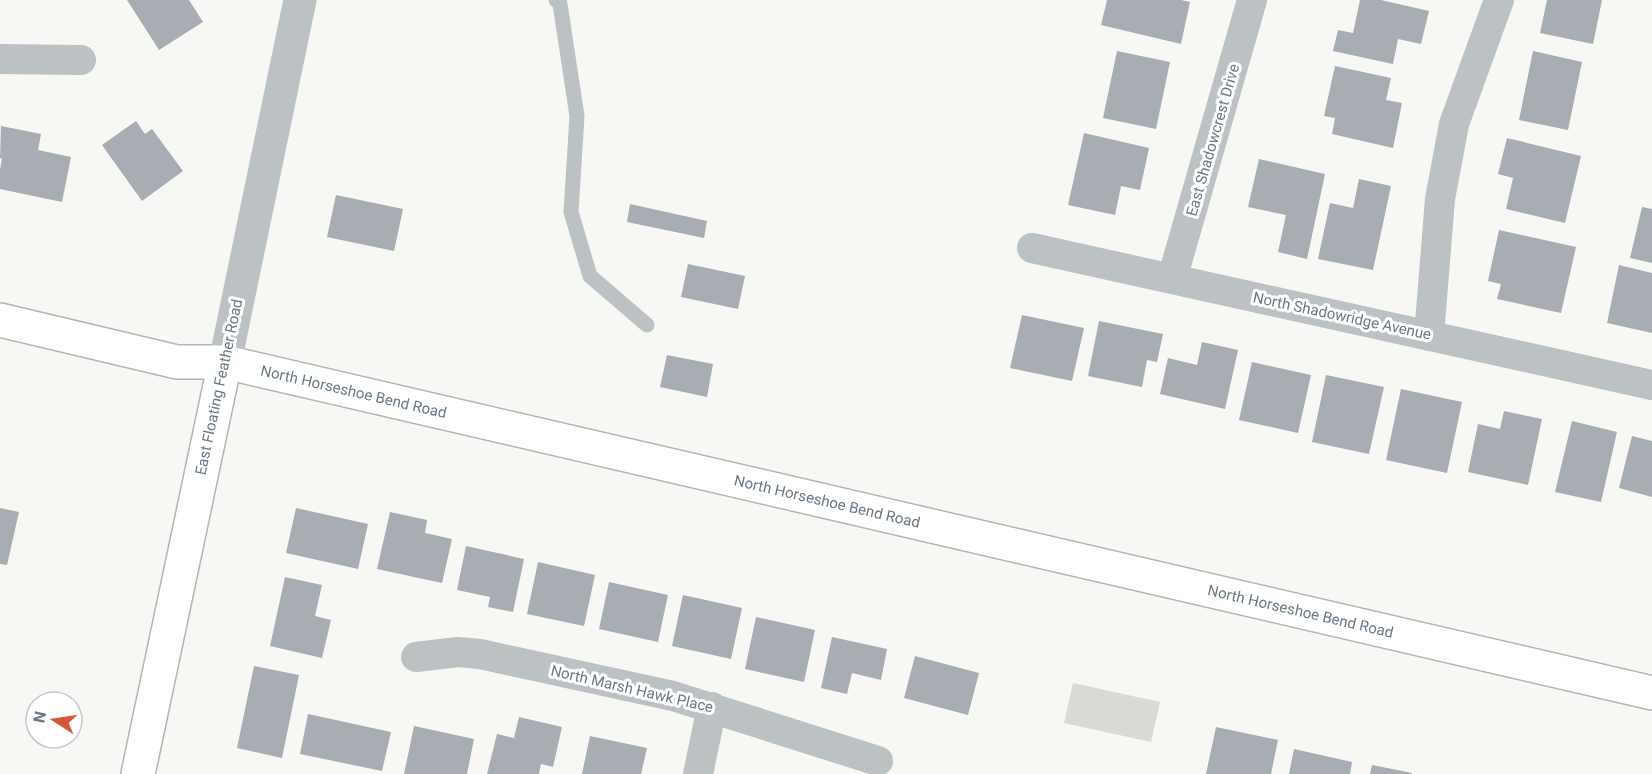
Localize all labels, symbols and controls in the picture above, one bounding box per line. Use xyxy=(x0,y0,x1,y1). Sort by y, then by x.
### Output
street label: East Shadowcrest Drive xyxy=(1183,62,1243,218)
street label: North Shadowridge Avenue xyxy=(1251,288,1433,344)
street label: East Floating Feather Road xyxy=(192,297,246,477)
street label: North Horseshoe Bend Road xyxy=(259,362,448,422)
street label: North Horseshoe Bend Road xyxy=(732,471,922,532)
street label: North Horseshoe Bend Road xyxy=(1206,581,1395,642)
street label: North Marsh Hawk Place xyxy=(549,662,715,716)
north arrow xyxy=(24,690,84,750)
text: N xyxy=(29,709,50,724)

